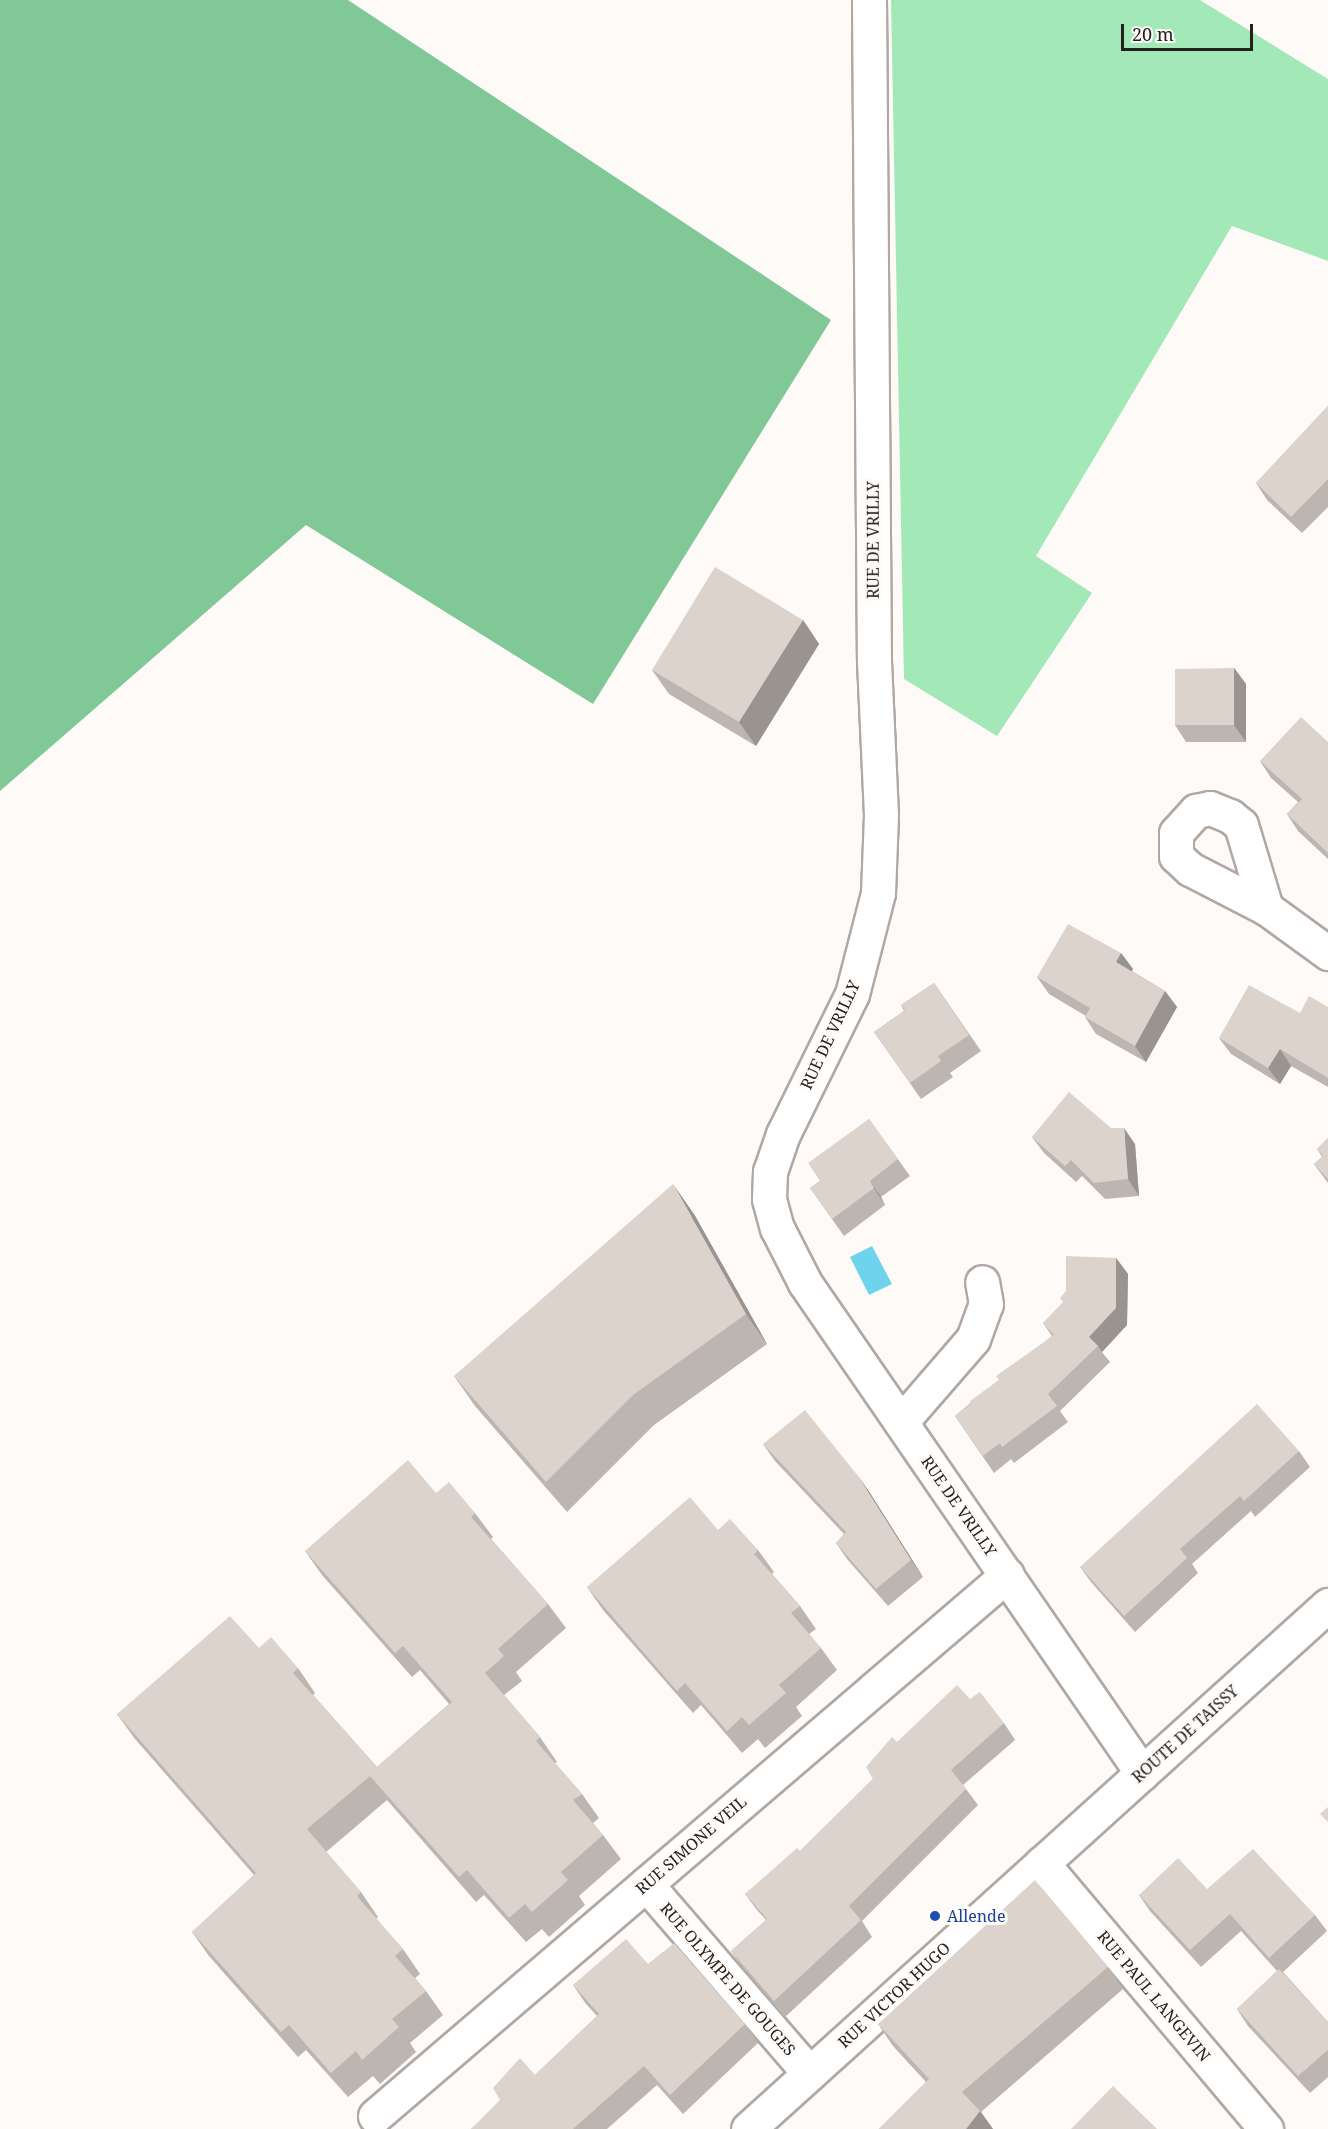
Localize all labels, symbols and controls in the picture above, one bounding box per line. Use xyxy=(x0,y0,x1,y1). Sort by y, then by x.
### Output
scale bar xyxy=(1124,12,1256,50)
text: 20 m xyxy=(1132,22,1174,46)
street label: RUE DE VRILLY xyxy=(863,481,883,599)
street label: RUE DE VRILLY xyxy=(796,978,864,1092)
street label: RUE DE VRILLY xyxy=(917,1452,1001,1560)
street label: ROUTE DE TAISSY xyxy=(1128,1681,1242,1787)
street label: RUE SIMONE VEIL xyxy=(632,1792,750,1898)
street label: RUE OLYMPE DE GOUGES xyxy=(656,1899,800,2059)
place label: Allende xyxy=(947,1906,1005,1926)
marker: Allende xyxy=(928,1909,942,1923)
street label: RUE PAUL LANGEVIN xyxy=(1094,1927,1214,2065)
street label: RUE VICTOR HUGO xyxy=(834,1938,954,2052)

